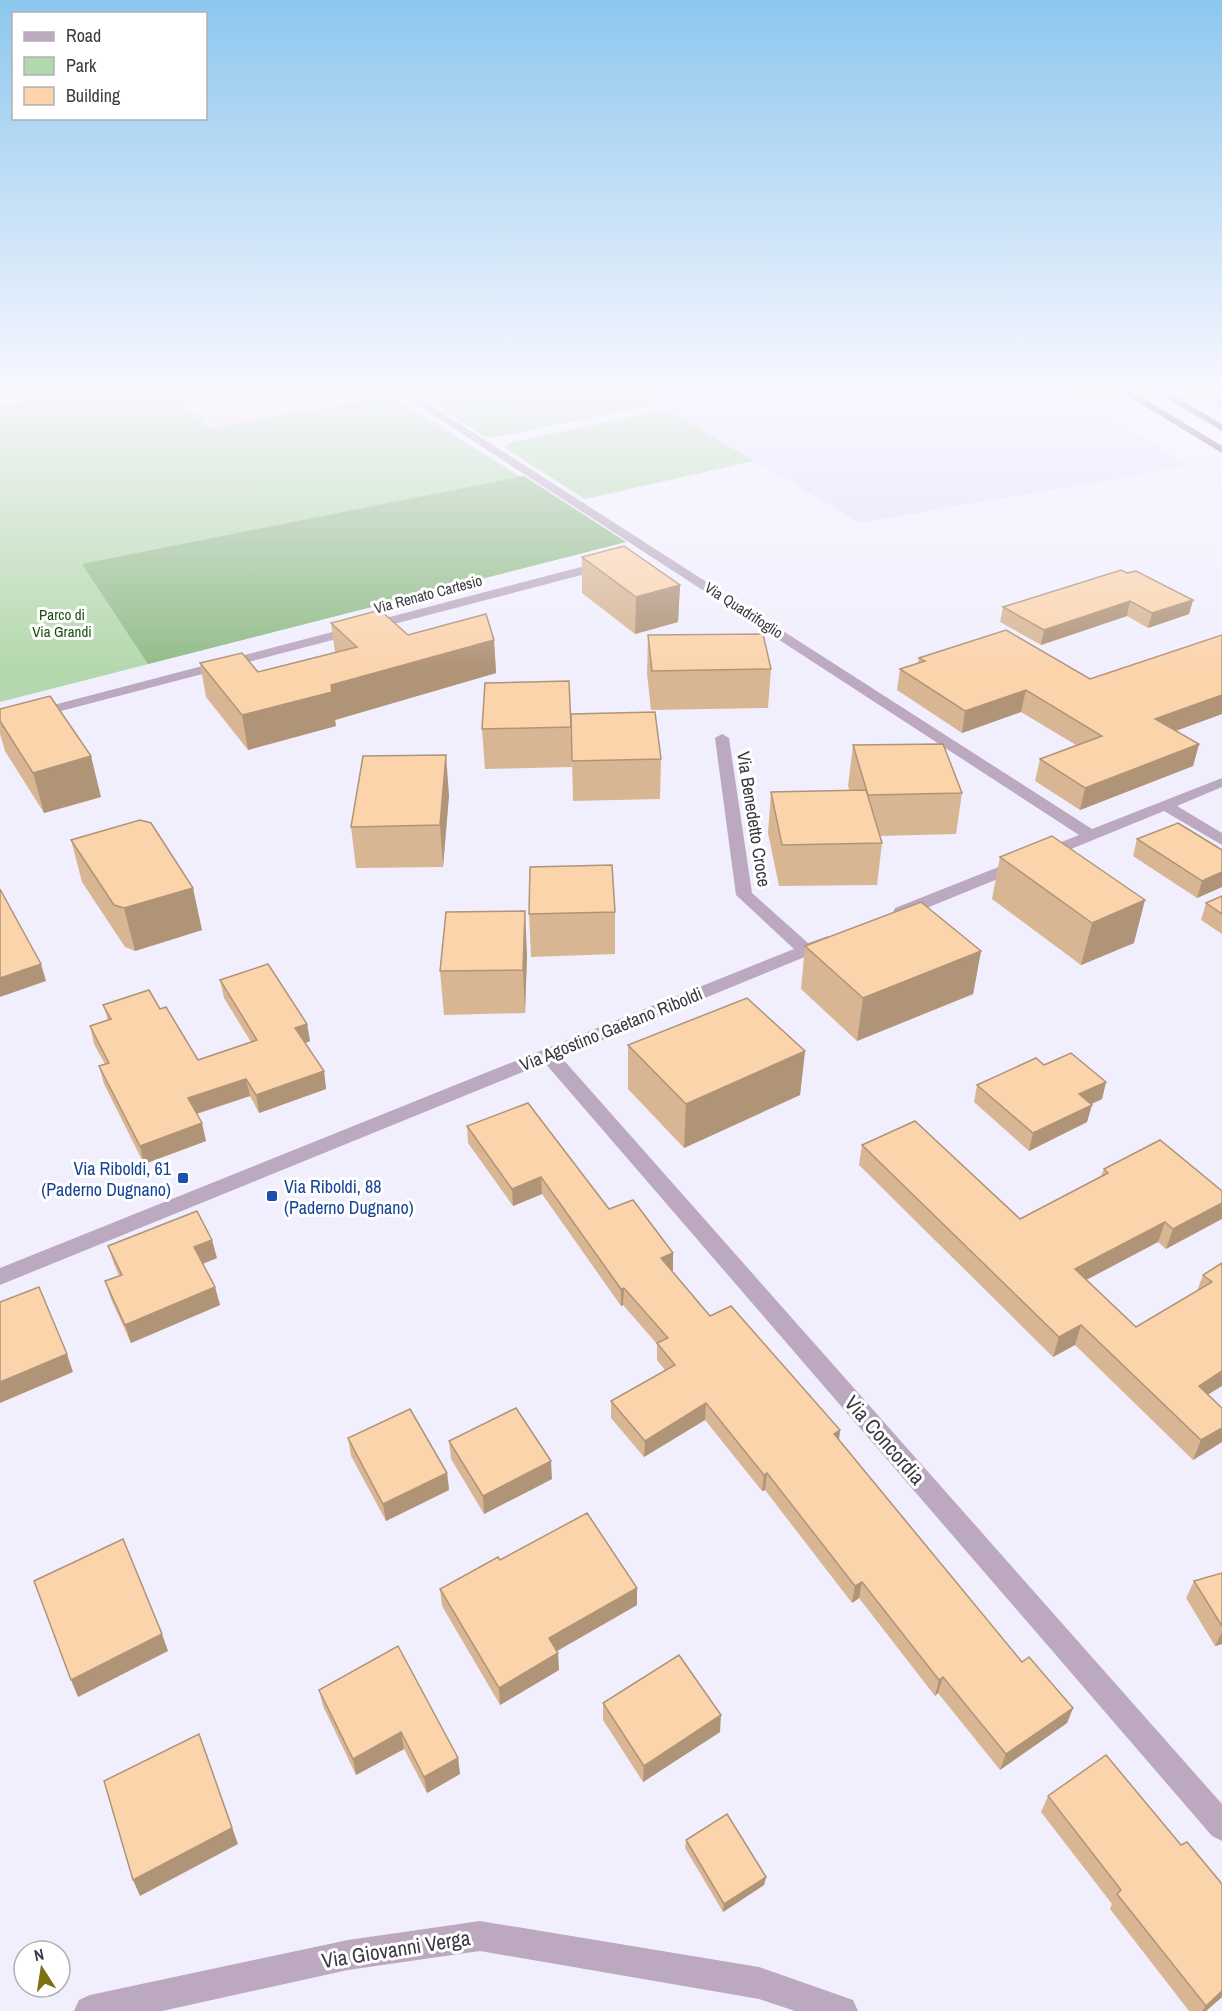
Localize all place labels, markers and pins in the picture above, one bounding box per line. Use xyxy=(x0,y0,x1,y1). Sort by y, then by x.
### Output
place label: Via Riboldi, 61 (Paderno Dugnano) xyxy=(41,1156,172,1202)
marker: Via Riboldi, 61 (Paderno Dugnano) xyxy=(176,1171,190,1185)
place label: Via Riboldi, 88 (Paderno Dugnano) xyxy=(284,1174,414,1220)
marker: Via Riboldi, 88 (Paderno Dugnano) xyxy=(265,1189,279,1203)

